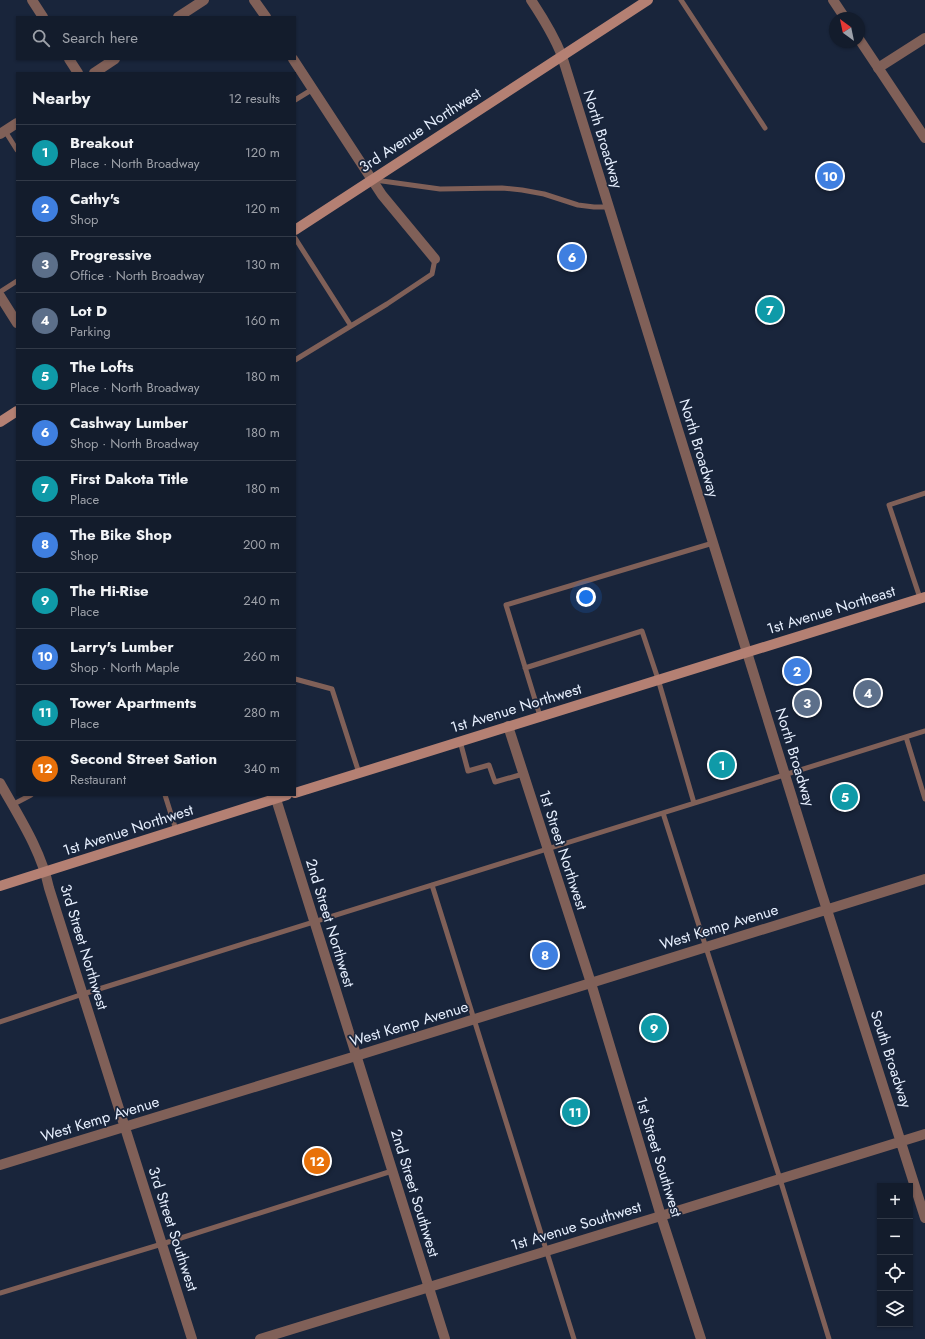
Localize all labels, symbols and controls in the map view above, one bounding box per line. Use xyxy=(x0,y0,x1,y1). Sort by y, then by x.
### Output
north arrow xyxy=(829,12,865,48)
search box xyxy=(16,16,296,60)
icon: search xyxy=(30,27,52,49)
text: Search here xyxy=(62,27,138,49)
street label: 3rd Avenue Northwest xyxy=(355,82,486,178)
text: Nearby xyxy=(32,86,90,110)
street label: North Broadway xyxy=(578,87,629,191)
text: 12 results xyxy=(228,89,280,108)
text: Breakout xyxy=(70,132,133,154)
text: 1 xyxy=(42,143,48,162)
text: 120 m xyxy=(245,143,280,162)
text: Place · North Broadway xyxy=(70,154,199,173)
pin: 10 xyxy=(817,161,843,191)
text: Cathy's xyxy=(70,188,120,210)
text: 2 xyxy=(41,199,49,218)
text: 120 m xyxy=(245,199,280,218)
text: Shop xyxy=(70,210,98,229)
pin: 6 xyxy=(559,242,585,272)
text: Progressive xyxy=(70,244,152,266)
text: 3 xyxy=(41,255,49,274)
text: 130 m xyxy=(245,255,280,274)
text: Office · North Broadway xyxy=(70,266,204,285)
pin: 7 xyxy=(757,295,783,325)
text: Lot D xyxy=(70,300,107,322)
text: 4 xyxy=(40,311,50,330)
text: 160 m xyxy=(245,311,280,330)
text: Parking xyxy=(70,322,111,341)
text: The Lofts xyxy=(70,356,134,378)
text: 5 xyxy=(41,367,49,386)
text: 180 m xyxy=(245,367,280,386)
text: Place · North Broadway xyxy=(70,378,199,397)
street label: North Broadway xyxy=(674,396,725,500)
text: Cashway Lumber xyxy=(70,412,188,434)
text: 6 xyxy=(41,423,49,442)
text: 180 m xyxy=(245,423,280,442)
text: Shop · North Broadway xyxy=(70,434,199,453)
text: First Dakota Title xyxy=(70,468,188,490)
text: 7 xyxy=(41,479,49,498)
text: 180 m xyxy=(245,479,280,498)
text: Place xyxy=(70,490,99,509)
text: The Bike Shop xyxy=(70,524,172,546)
text: 8 xyxy=(41,535,49,554)
text: 200 m xyxy=(243,535,280,554)
text: Shop xyxy=(70,546,98,565)
text: The Hi-Rise xyxy=(70,580,149,602)
street label: 1st Avenue Northeast xyxy=(764,580,898,640)
your location xyxy=(576,587,596,607)
text: 9 xyxy=(41,591,49,610)
text: 240 m xyxy=(243,591,280,610)
text: Place xyxy=(70,602,99,621)
text: Larry's Lumber xyxy=(70,636,174,658)
text: 10 xyxy=(37,647,53,666)
text: 260 m xyxy=(243,647,280,666)
pin: 2 xyxy=(784,656,810,686)
text: Shop · North Maple xyxy=(70,658,180,677)
street label: 1st Avenue Northwest xyxy=(448,678,585,738)
pin: 4 xyxy=(855,678,881,708)
pin: 3 xyxy=(794,688,820,718)
text: Tower Apartments xyxy=(70,692,196,714)
text: 11 xyxy=(38,703,52,722)
text: 280 m xyxy=(244,703,280,722)
street label: North Broadway xyxy=(770,705,821,809)
text: Place xyxy=(70,714,99,733)
text: Second Street Sation xyxy=(70,748,217,770)
pin: 1 xyxy=(709,750,735,780)
text: 12 xyxy=(37,759,53,778)
text: 340 m xyxy=(243,759,280,778)
text: Restaurant xyxy=(70,770,126,789)
pin: 5 xyxy=(832,782,858,812)
street label: 1st Street Northwest xyxy=(533,787,593,913)
street label: 1st Avenue Northwest xyxy=(60,798,196,861)
street label: 2nd Street Northwest xyxy=(300,856,360,990)
street label: 3rd Street Northwest xyxy=(54,881,114,1013)
street label: West Kemp Avenue xyxy=(657,898,781,955)
pin: 8 xyxy=(532,940,558,970)
street label: West Kemp Avenue xyxy=(347,995,471,1052)
street label: South Broadway xyxy=(865,1007,917,1111)
pin: 9 xyxy=(641,1013,667,1043)
street label: West Kemp Avenue xyxy=(38,1090,162,1147)
street label: 1st Street Southwest xyxy=(630,1094,688,1220)
pin: 11 xyxy=(562,1097,588,1127)
street label: 2nd Street Southwest xyxy=(385,1126,445,1260)
pin: 12 xyxy=(304,1146,330,1176)
street label: 3rd Street Southwest xyxy=(142,1164,204,1294)
map controls xyxy=(877,1183,913,1327)
button: + xyxy=(877,1183,913,1219)
street label: 1st Avenue Southwest xyxy=(508,1196,644,1256)
button: − xyxy=(877,1219,913,1255)
button: locate xyxy=(877,1255,913,1291)
button: layers xyxy=(877,1291,913,1327)

